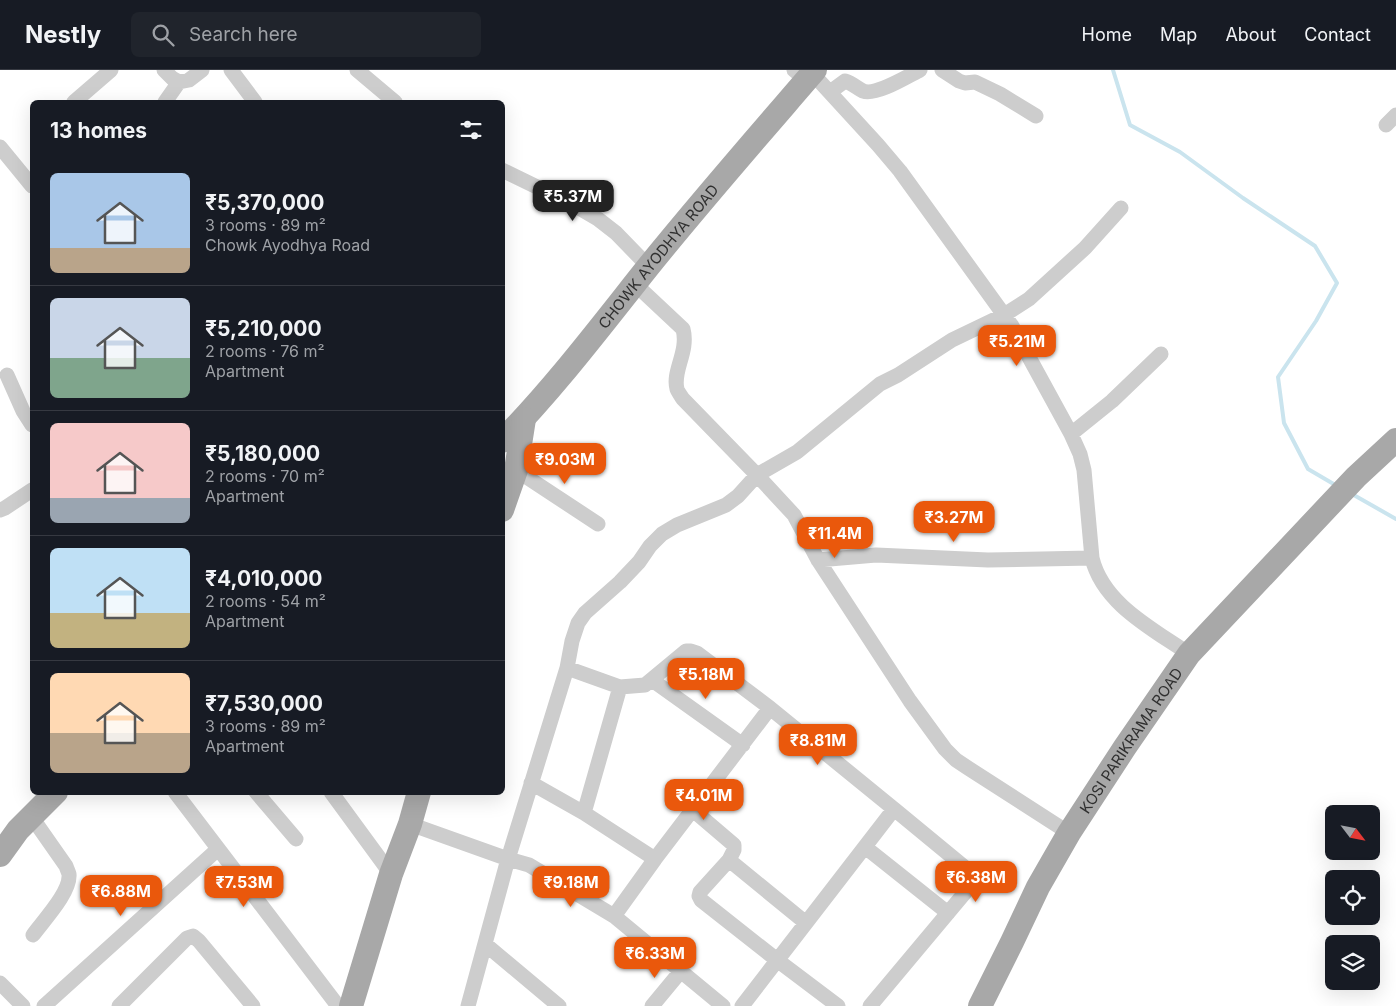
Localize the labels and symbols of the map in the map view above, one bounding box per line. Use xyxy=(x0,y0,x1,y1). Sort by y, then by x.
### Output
pin: ₹5.37M xyxy=(532,180,614,222)
street label: CHOWK AYODHYA ROAD xyxy=(594,180,722,332)
pin: ₹5.21M xyxy=(976,324,1058,367)
pin: ₹9.03M xyxy=(524,442,606,485)
pin: ₹3.27M xyxy=(913,500,995,543)
pin: ₹11.4M xyxy=(794,516,876,559)
pin: ₹5.18M xyxy=(665,658,747,700)
street label: KOSI PARIKRAMA ROAD xyxy=(1075,664,1186,817)
pin: ₹8.81M xyxy=(777,724,859,766)
pin: ₹4.01M xyxy=(663,778,745,821)
north arrow xyxy=(1325,805,1380,860)
pin: ₹6.38M xyxy=(935,860,1017,903)
pin: ₹7.53M xyxy=(203,866,285,908)
pin: ₹9.18M xyxy=(530,866,612,908)
pin: ₹6.88M xyxy=(80,874,162,917)
pin: ₹6.33M xyxy=(614,936,696,979)

